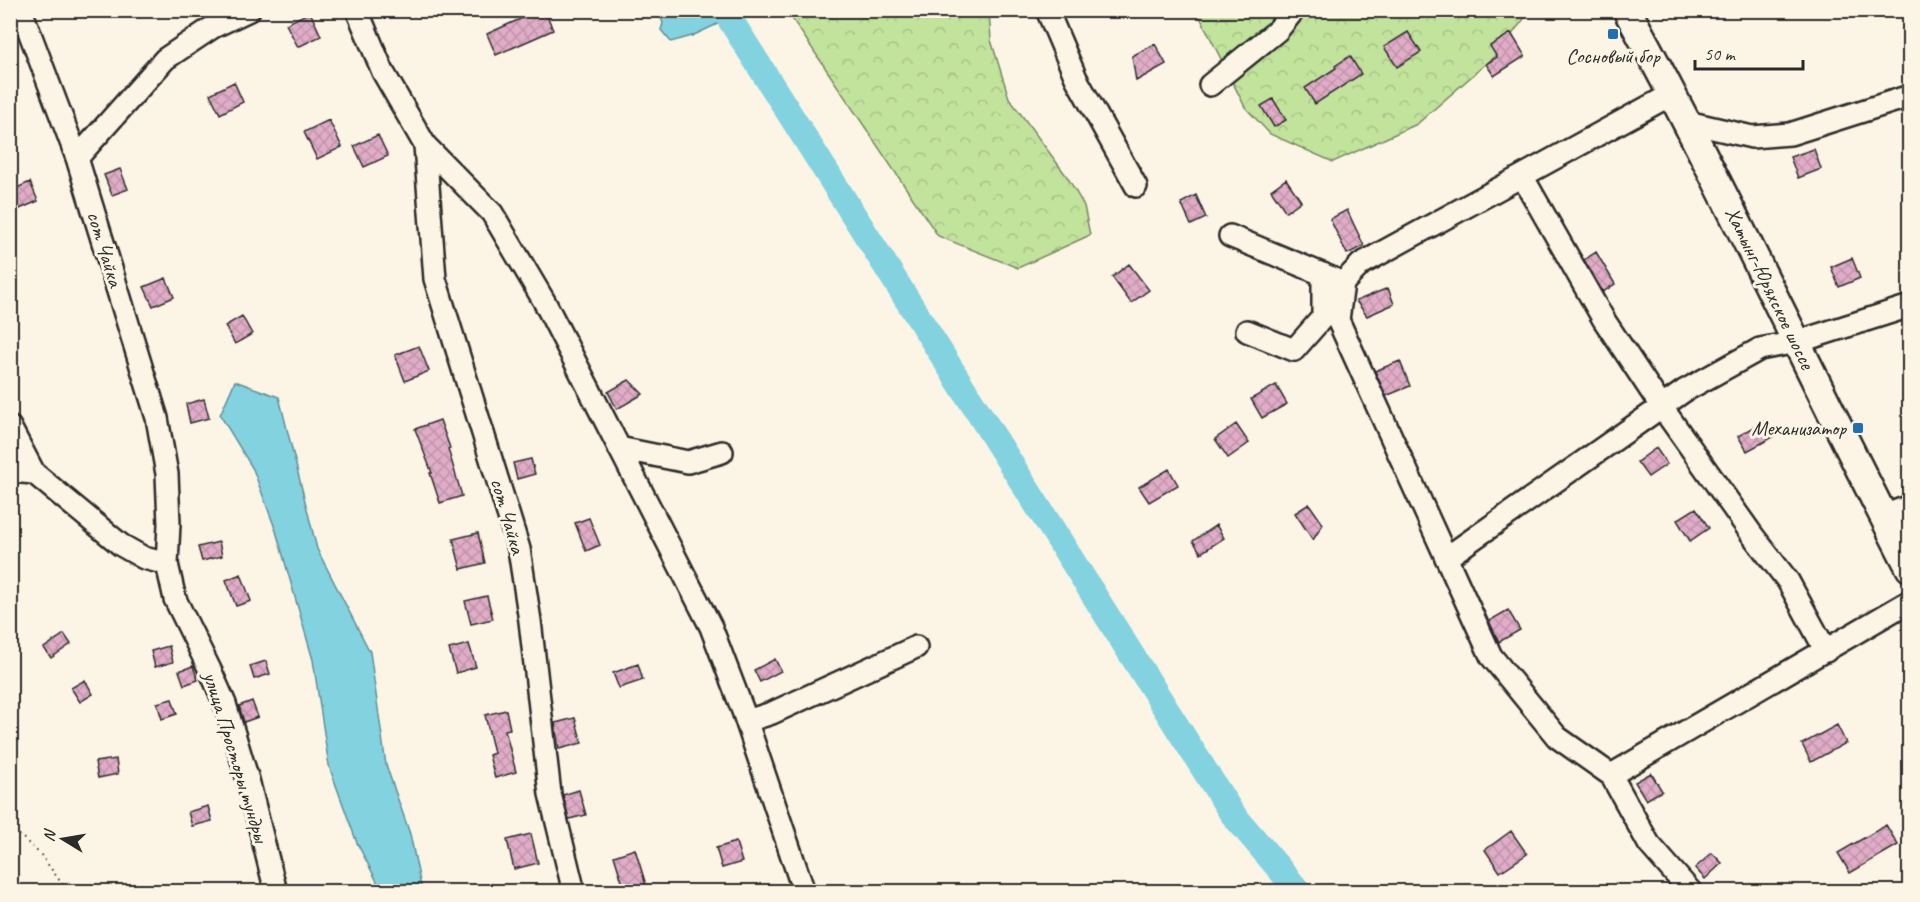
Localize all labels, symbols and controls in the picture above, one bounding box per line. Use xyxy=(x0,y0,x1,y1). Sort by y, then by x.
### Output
marker: Сосновый бор xyxy=(1606,27,1620,41)
scale bar xyxy=(1695,33,1803,71)
place label: Сосновый бор xyxy=(1566,43,1661,69)
text: 50 m xyxy=(1704,43,1737,65)
street label: Хатынг-Юряхское шоссе xyxy=(1720,203,1821,374)
street label: сот Чайка xyxy=(81,208,129,292)
place label: Механизатор xyxy=(1751,415,1847,441)
marker: Механизатор xyxy=(1851,421,1865,435)
street label: сот Чайка xyxy=(485,475,532,559)
street label: улица Просторы тундры xyxy=(197,667,275,847)
north arrow xyxy=(33,809,93,869)
text: N xyxy=(38,827,61,843)

